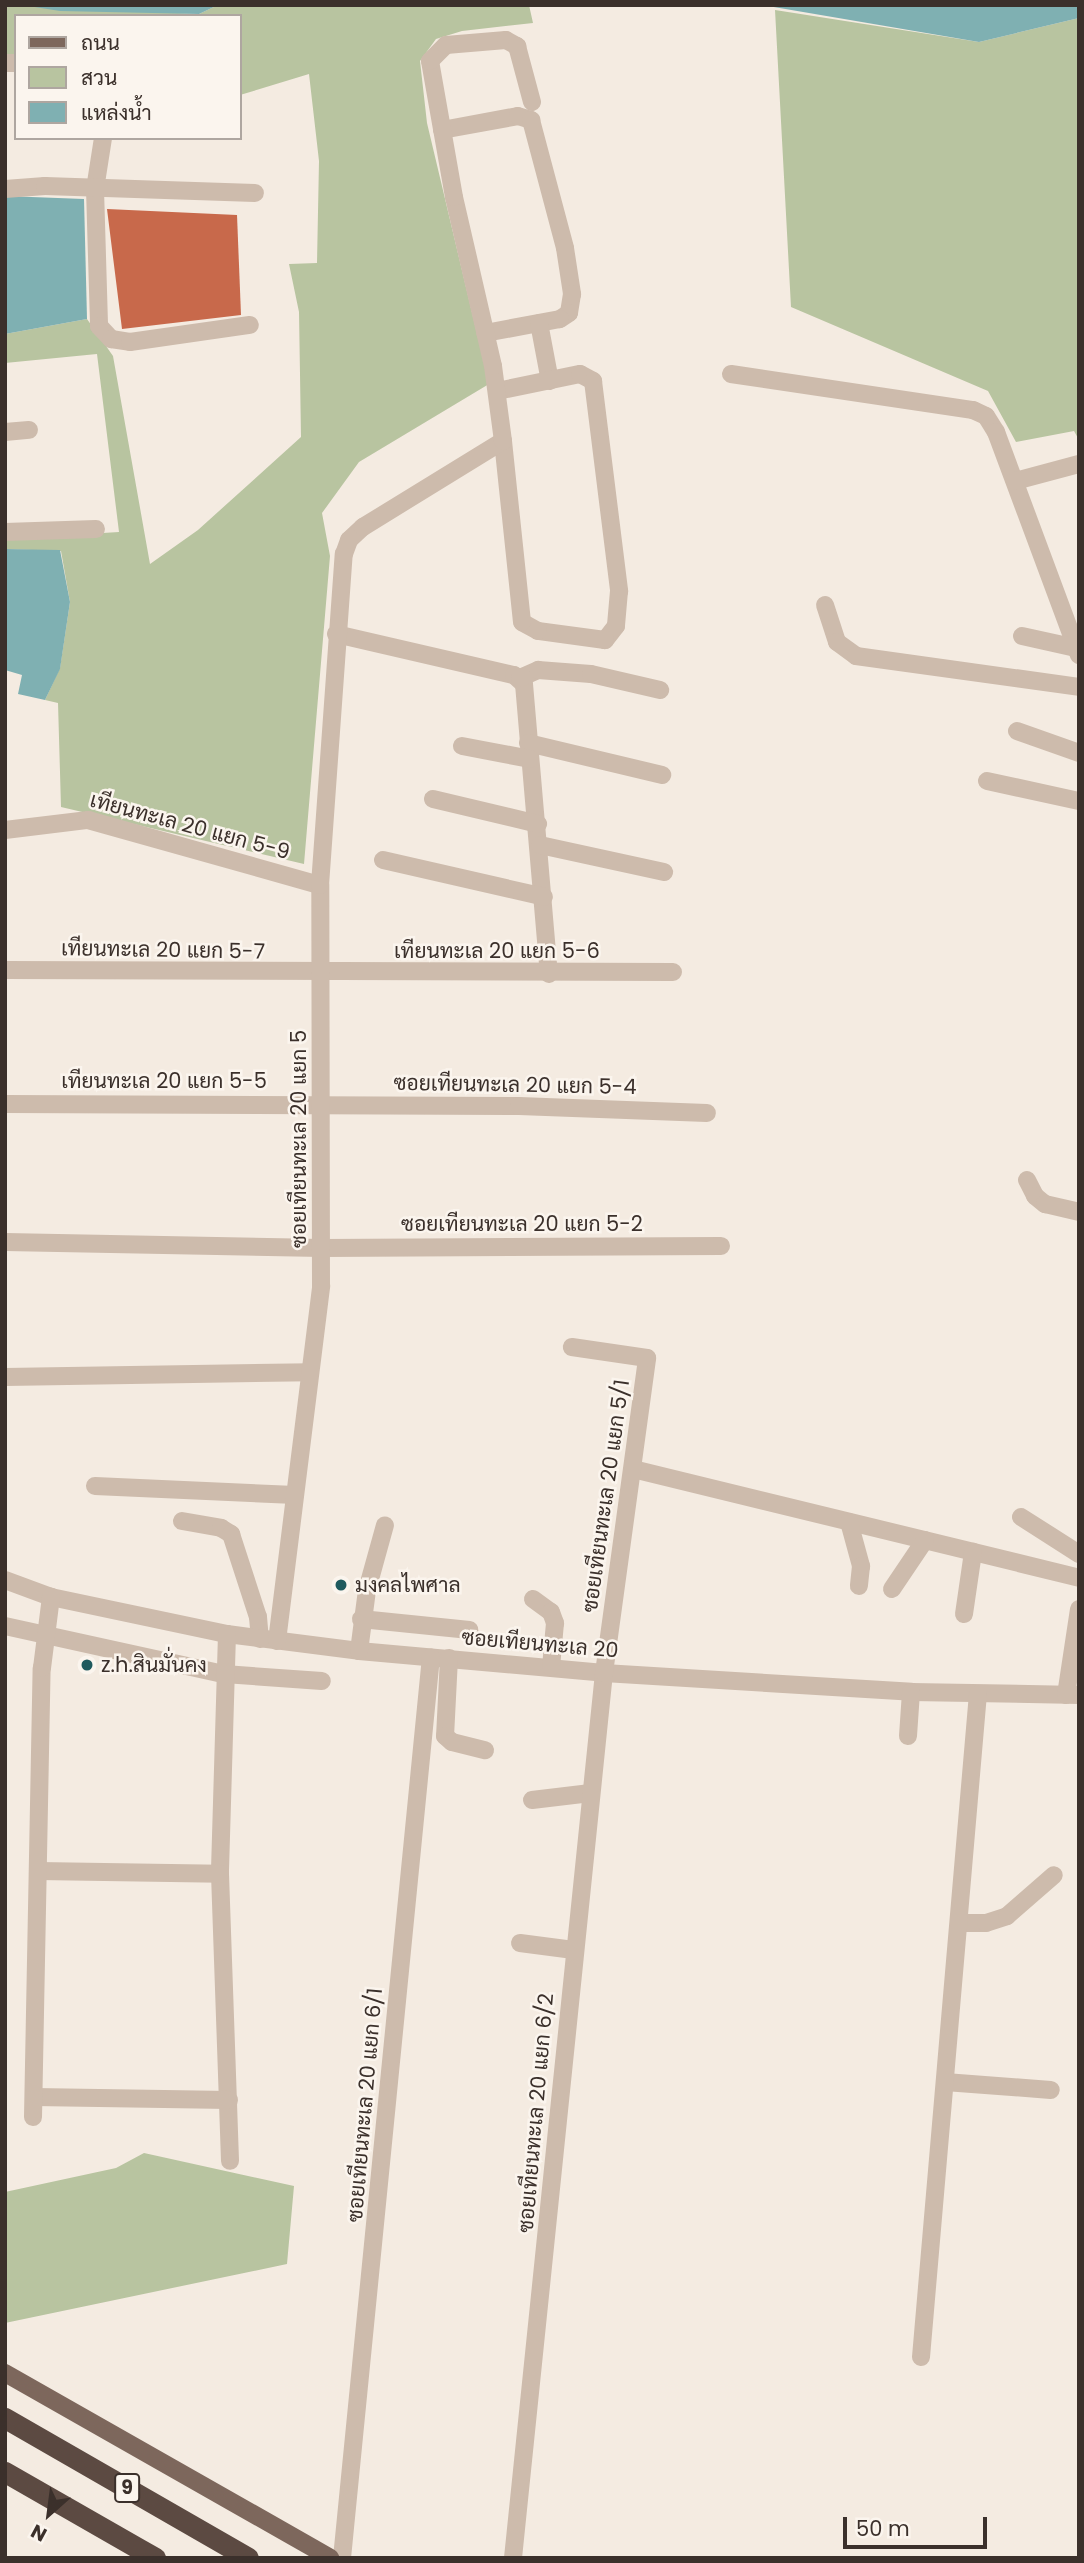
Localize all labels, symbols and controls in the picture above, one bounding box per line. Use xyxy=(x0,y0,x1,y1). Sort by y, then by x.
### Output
legend xyxy=(14,14,242,140)
text: ถนน xyxy=(81,28,120,57)
text: สวน xyxy=(81,63,117,92)
text: แหล่งน้ำ xyxy=(81,98,152,127)
street label: เทียนทะเล 20 แยก 5-9 xyxy=(87,787,293,865)
street label: เทียนทะเล 20 แยก 5-7 xyxy=(61,936,265,964)
street label: เทียนทะเล 20 แยก 5-6 xyxy=(394,938,600,964)
street label: ซอยเทียนทะเล 20 แยก 5 xyxy=(286,1030,312,1248)
street label: เทียนทะเล 20 แยก 5-5 xyxy=(61,1068,267,1094)
street label: ซอยเทียนทะเล 20 แยก 5-4 xyxy=(393,1070,637,1100)
street label: ซอยเทียนทะเล 20 แยก 5-2 xyxy=(401,1211,643,1237)
street label: ซอยเทียนทะเล 20 แยก 5/1 xyxy=(577,1378,635,1614)
place label: มงคลไพศาล xyxy=(355,1572,461,1598)
marker: มงคลไพศาล xyxy=(333,1577,349,1593)
street label: ซอยเทียนทะเล 20 xyxy=(460,1625,620,1663)
place label: z.h.สินมั่นคง xyxy=(101,1652,207,1678)
marker: z.h.สินมั่นคง xyxy=(79,1657,95,1673)
street label: ซอยเทียนทะเล 20 แยก 6/1 xyxy=(342,1987,388,2223)
street label: ซอยเทียนทะเล 20 แยก 6/2 xyxy=(513,1992,559,2234)
road number: 9 xyxy=(113,2472,141,2504)
north arrow xyxy=(14,2479,84,2549)
scale bar xyxy=(846,2504,990,2548)
text: 50 m xyxy=(856,2514,910,2543)
text: N xyxy=(26,2518,52,2548)

